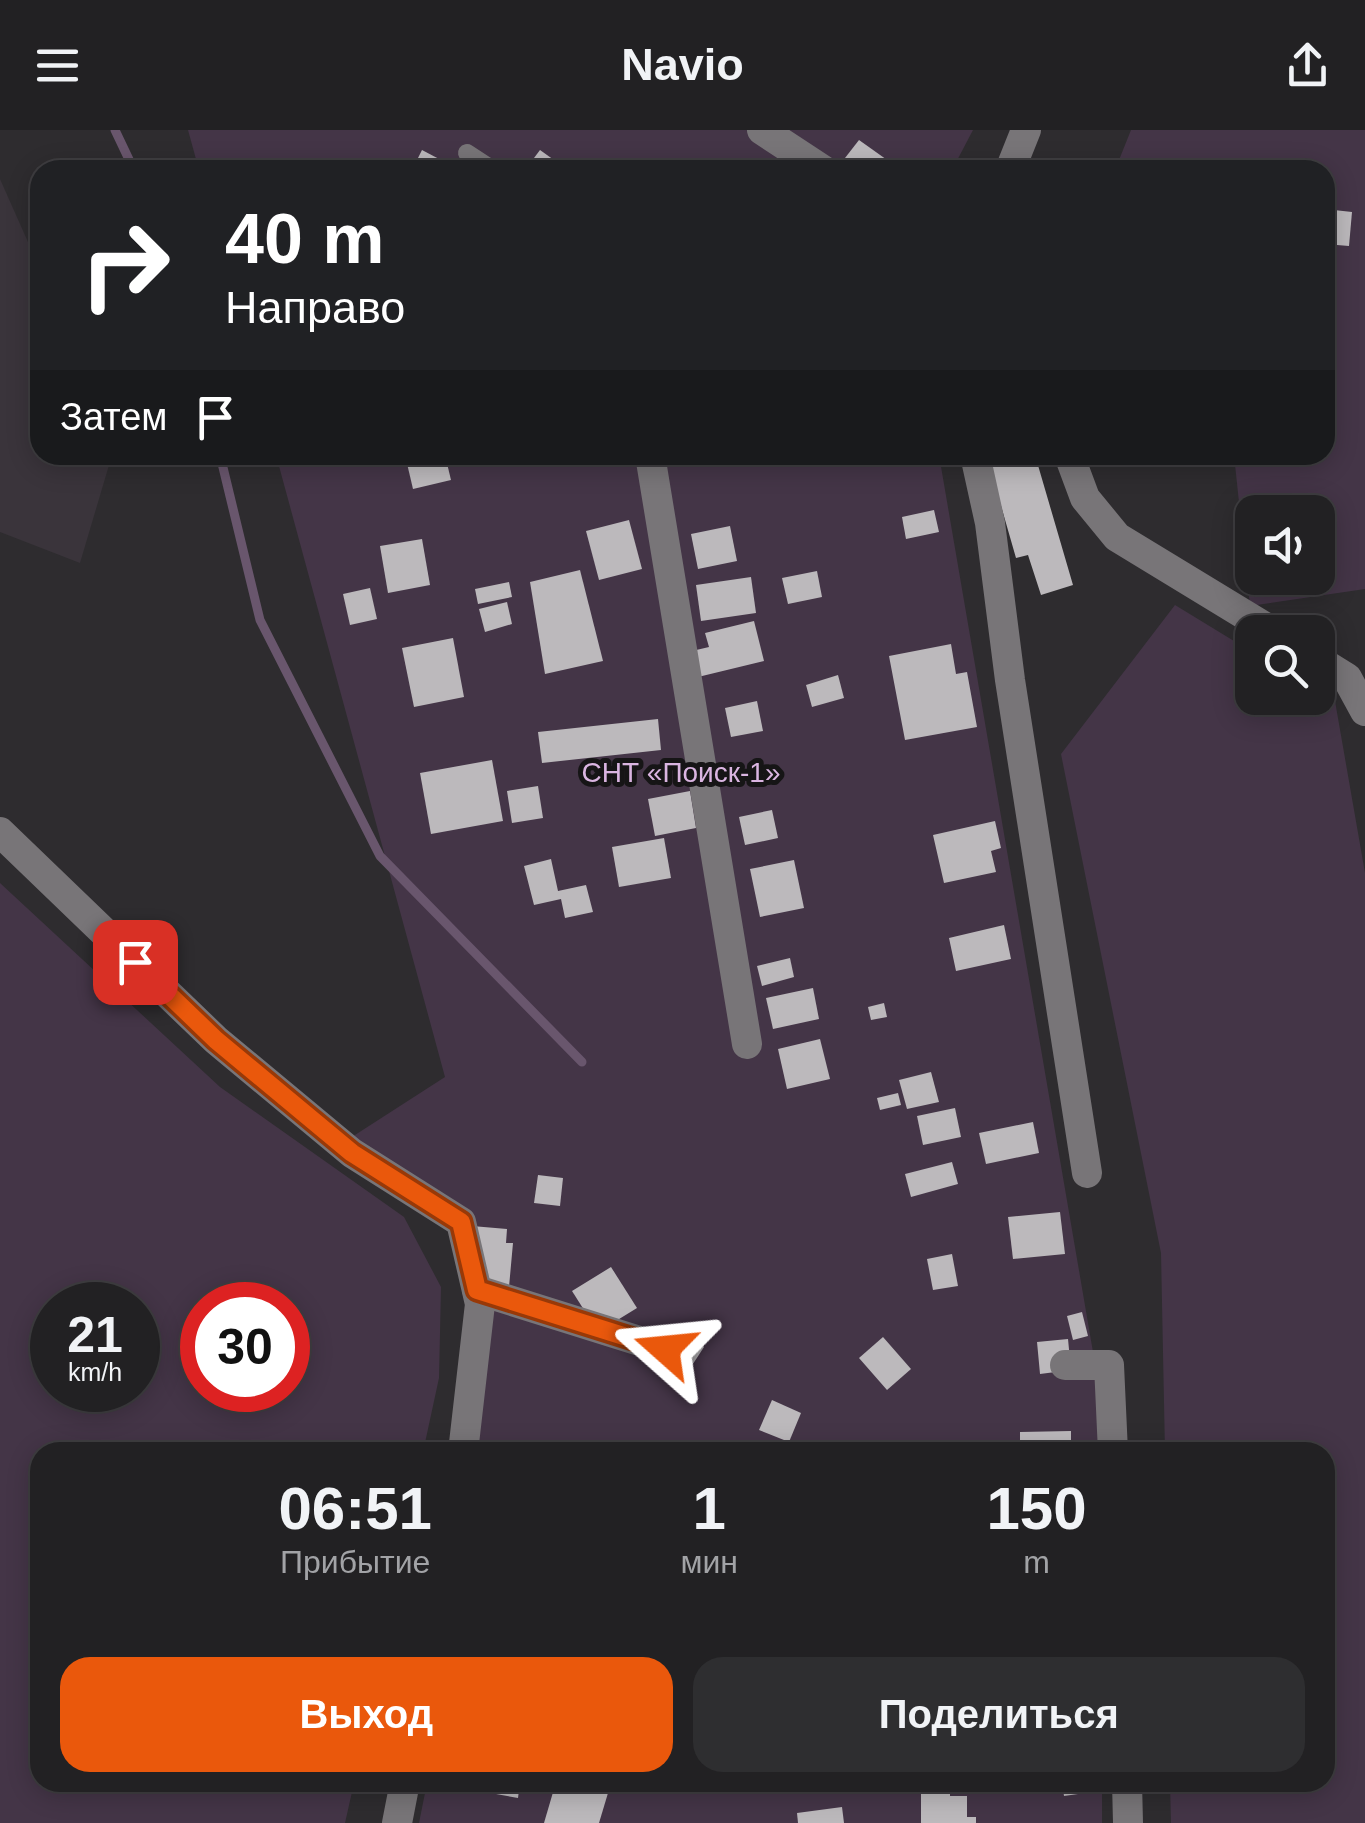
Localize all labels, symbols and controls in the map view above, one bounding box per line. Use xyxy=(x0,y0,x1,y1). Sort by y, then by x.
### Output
icon: menu xyxy=(30,38,85,93)
icon: share xyxy=(1280,38,1335,93)
text: Navio xyxy=(621,39,744,90)
icon: right xyxy=(60,200,190,330)
text: 40 m xyxy=(225,200,385,278)
text: Направо xyxy=(225,282,405,333)
icon: arrive xyxy=(188,390,243,445)
text: Затем xyxy=(60,396,168,438)
map controls xyxy=(1235,495,1335,715)
button: sound xyxy=(1235,495,1335,595)
button: search xyxy=(1235,615,1335,715)
park label: СНТ «Поиск-1» xyxy=(582,757,780,788)
pin xyxy=(93,920,178,1005)
icon: arrive xyxy=(108,935,163,990)
speed limit sign: 30 xyxy=(180,1282,310,1412)
position arrow xyxy=(613,1297,717,1401)
text: 21 xyxy=(67,1307,123,1363)
text: km/h xyxy=(68,1358,122,1386)
text: 06:51 xyxy=(278,1475,432,1542)
text: 1 xyxy=(692,1475,726,1542)
text: 150 xyxy=(986,1475,1087,1542)
text: Прибытие xyxy=(280,1544,430,1580)
text: мин xyxy=(680,1544,738,1580)
text: m xyxy=(1023,1544,1050,1580)
button: Выход xyxy=(60,1657,673,1772)
button: Поделиться xyxy=(693,1657,1305,1772)

